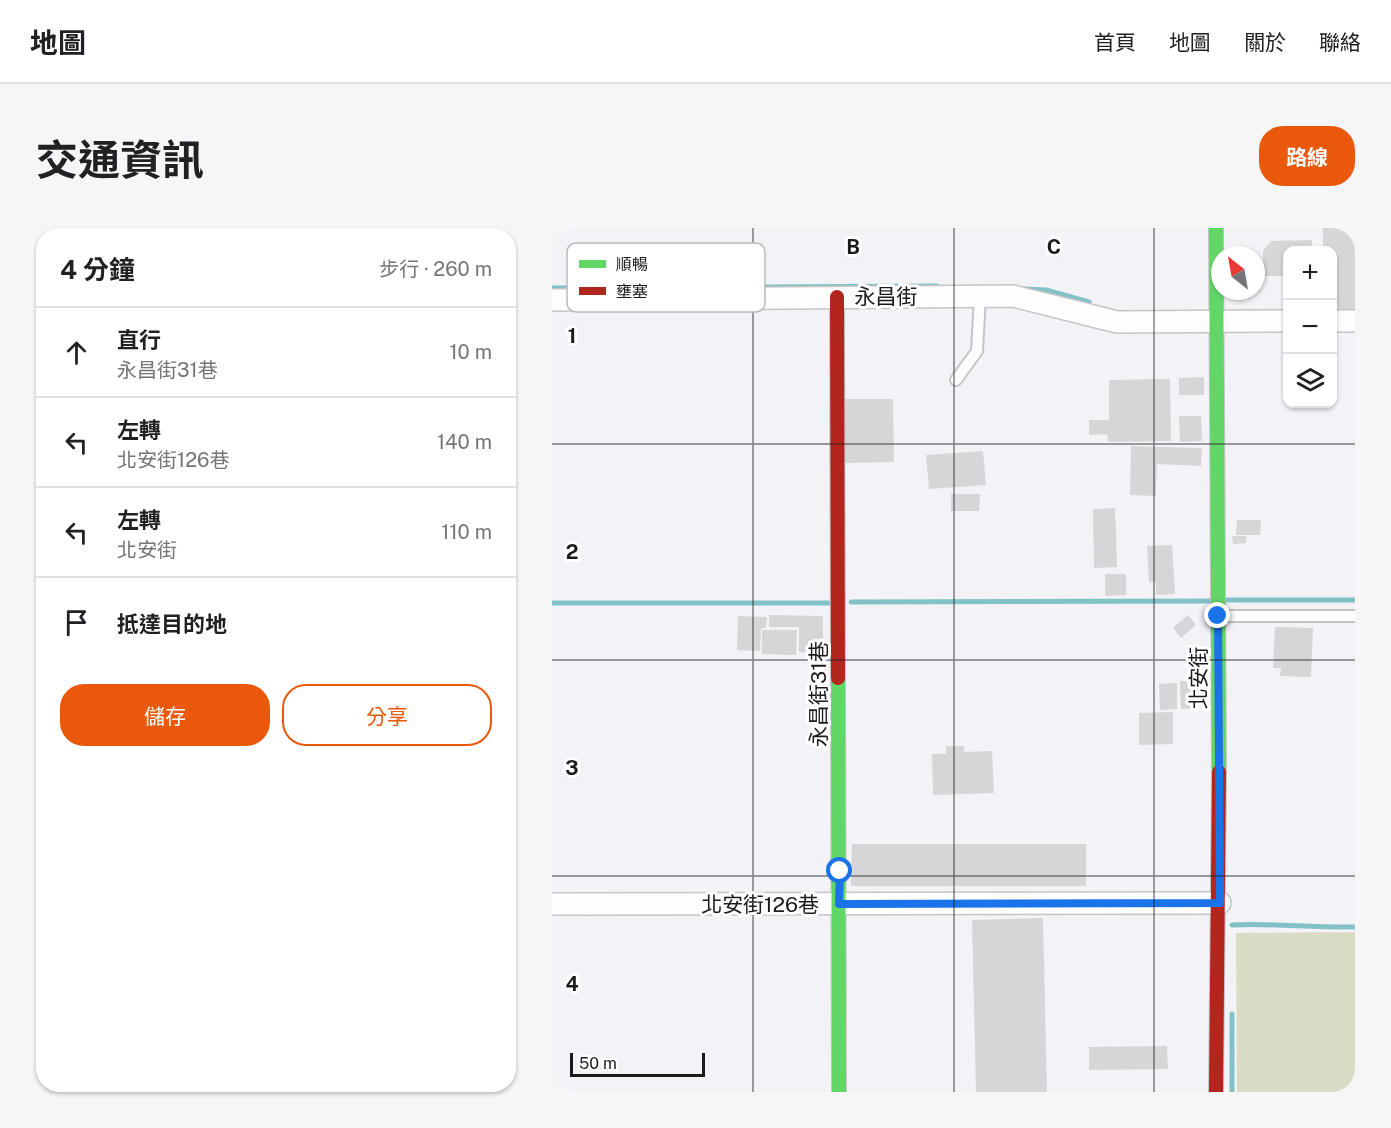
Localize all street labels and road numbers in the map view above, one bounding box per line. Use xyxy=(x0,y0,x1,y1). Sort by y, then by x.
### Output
street label: 永昌街 xyxy=(855,284,918,309)
street label: 永昌街31巷 xyxy=(806,641,831,747)
street label: 北安街 xyxy=(1186,647,1211,710)
street label: 北安街126巷 xyxy=(701,892,819,917)

